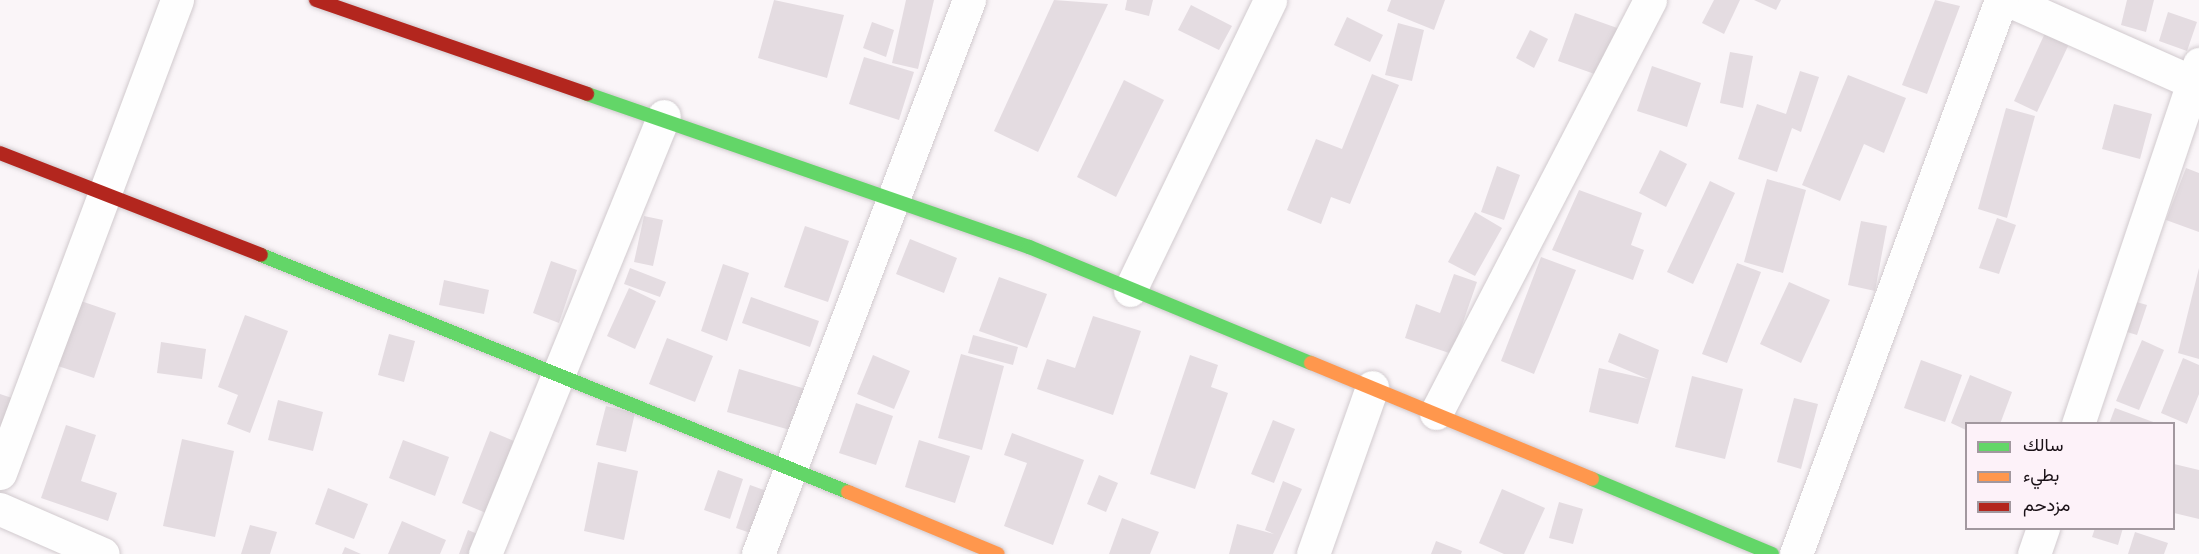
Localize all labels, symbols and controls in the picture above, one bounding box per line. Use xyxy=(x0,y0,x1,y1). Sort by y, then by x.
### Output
legend xyxy=(1965,422,2175,530)
text: سالك xyxy=(2023,434,2063,455)
text: بطيء xyxy=(2023,464,2059,485)
text: مزدحم xyxy=(2023,494,2070,515)

